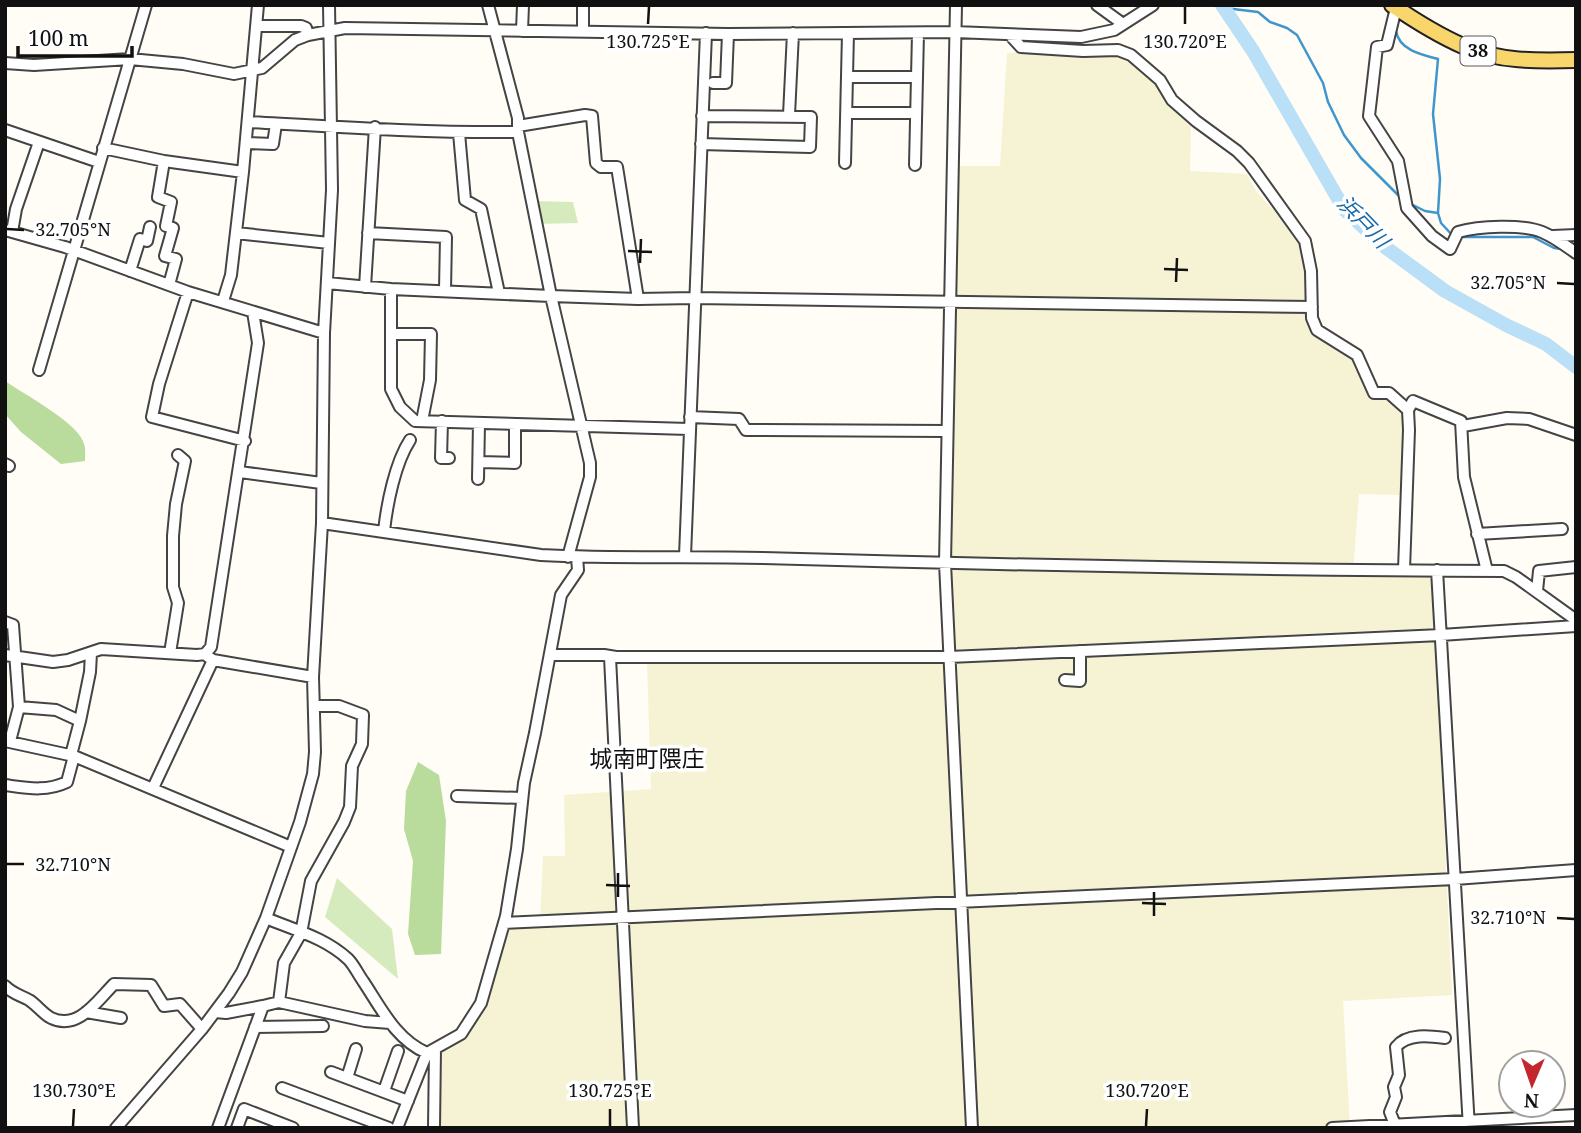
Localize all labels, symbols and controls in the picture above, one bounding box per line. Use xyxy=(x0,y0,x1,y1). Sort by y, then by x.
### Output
scale bar xyxy=(18,14,131,58)
text: 100 m xyxy=(28,24,89,52)
text: 130.725°E xyxy=(606,29,690,53)
text: 130.720°E xyxy=(1143,29,1227,53)
road number: 38 xyxy=(1460,36,1496,66)
water label: 浜戸川 xyxy=(1332,189,1397,255)
text: 32.705°N xyxy=(35,217,111,241)
text: 32.705°N xyxy=(1470,270,1546,294)
district label: 城南町隈庄 xyxy=(590,742,705,774)
text: 32.710°N xyxy=(35,852,111,876)
text: 32.710°N xyxy=(1470,905,1546,929)
north arrow xyxy=(1497,1049,1567,1119)
text: 130.730°E xyxy=(32,1078,116,1102)
text: 130.725°E xyxy=(568,1078,652,1102)
text: 130.720°E xyxy=(1105,1078,1189,1102)
text: N xyxy=(1523,1088,1539,1114)

